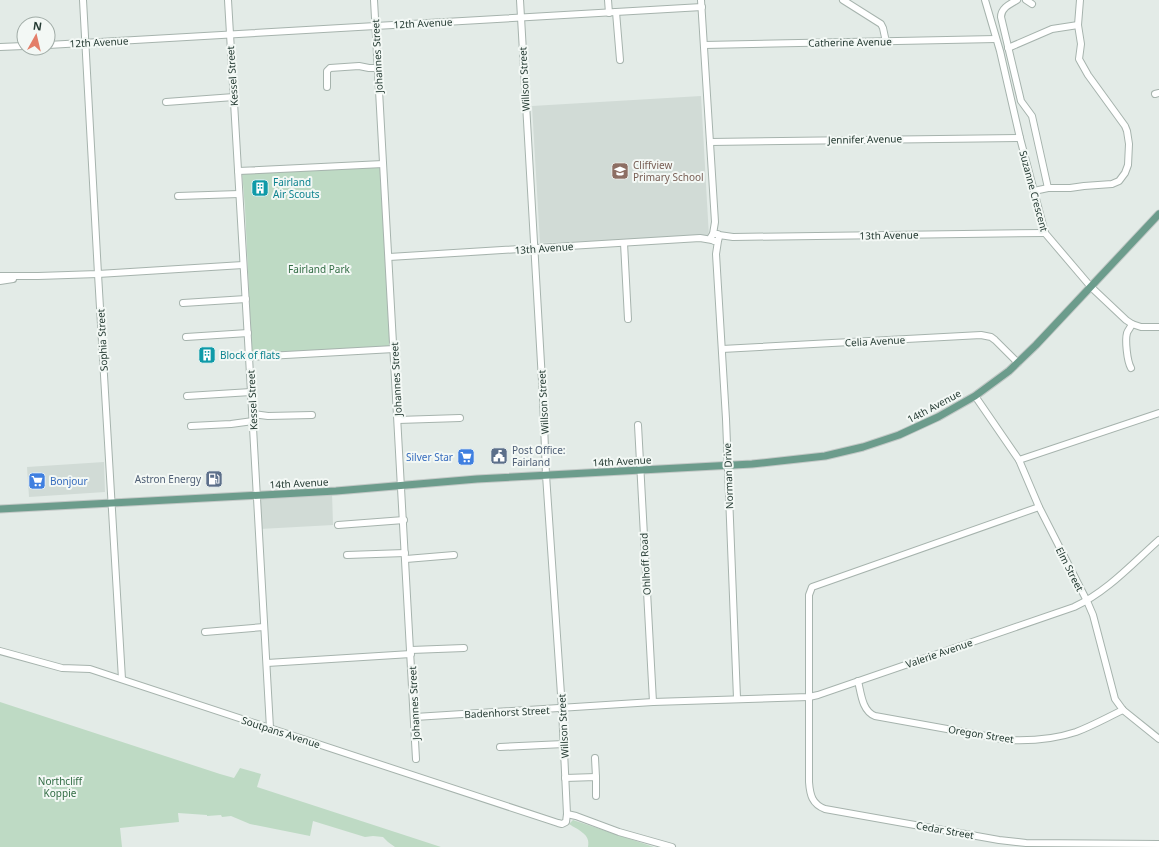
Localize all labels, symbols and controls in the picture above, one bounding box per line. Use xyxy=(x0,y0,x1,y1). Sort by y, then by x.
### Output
street label: 12th Avenue xyxy=(393,14,453,32)
north arrow xyxy=(16,16,56,56)
text: N xyxy=(32,18,43,34)
street label: Johannes Street xyxy=(368,18,386,94)
street label: 12th Avenue xyxy=(69,33,129,51)
street label: Catherine Avenue xyxy=(808,34,892,50)
street label: Kessel Street xyxy=(223,45,241,106)
street label: Willson Street xyxy=(515,46,533,112)
street label: Jennifer Avenue xyxy=(827,131,903,147)
street label: Suzanne Crescent xyxy=(1016,149,1052,234)
place label: Cliffview Primary School xyxy=(633,158,704,184)
school or university icon: Cliffview Primary School xyxy=(610,161,630,181)
place label: Fairland Air Scouts xyxy=(273,175,320,201)
building icon: Fairland Air Scouts xyxy=(250,178,270,198)
street label: 13th Avenue xyxy=(859,227,919,243)
street label: 13th Avenue xyxy=(514,239,574,257)
park label: Fairland Park xyxy=(288,262,351,276)
street label: Sophia Street xyxy=(93,308,111,372)
street label: Celia Avenue xyxy=(844,332,906,350)
street label: Johannes Street xyxy=(387,341,405,417)
building icon: Block of flats xyxy=(197,345,217,365)
place label: Block of flats xyxy=(220,348,280,362)
street label: Kessel Street xyxy=(243,369,261,430)
street label: Willson Street xyxy=(534,369,552,435)
street label: 14th Avenue xyxy=(905,386,964,426)
street label: Norman Drive xyxy=(720,442,736,509)
place label: Post Office: Fairland xyxy=(512,443,566,469)
public building icon: Post Office: Fairland xyxy=(489,446,509,466)
supermarket icon: Silver Star xyxy=(456,447,476,467)
place label: Silver Star xyxy=(406,450,453,464)
street label: 14th Avenue xyxy=(592,452,652,470)
fuel station icon: Astron Energy xyxy=(204,469,224,489)
supermarket icon: Bonjour xyxy=(27,471,47,491)
place label: Astron Energy xyxy=(135,472,202,486)
place label: Bonjour xyxy=(50,474,88,488)
street label: 14th Avenue xyxy=(269,474,329,492)
street label: Ohlhoff Road xyxy=(636,533,654,595)
street label: Elm Street xyxy=(1053,544,1087,594)
street label: Valerie Avenue xyxy=(904,635,975,671)
street label: Johannes Street xyxy=(405,665,423,741)
street label: Willson Street xyxy=(554,693,572,759)
street label: Badenhorst Street xyxy=(464,703,550,721)
street label: Soutpans Avenue xyxy=(240,713,322,751)
street label: Oregon Street xyxy=(947,722,1015,746)
park label: Northcliff Koppie xyxy=(38,774,83,800)
street label: Cedar Street xyxy=(915,818,975,842)

